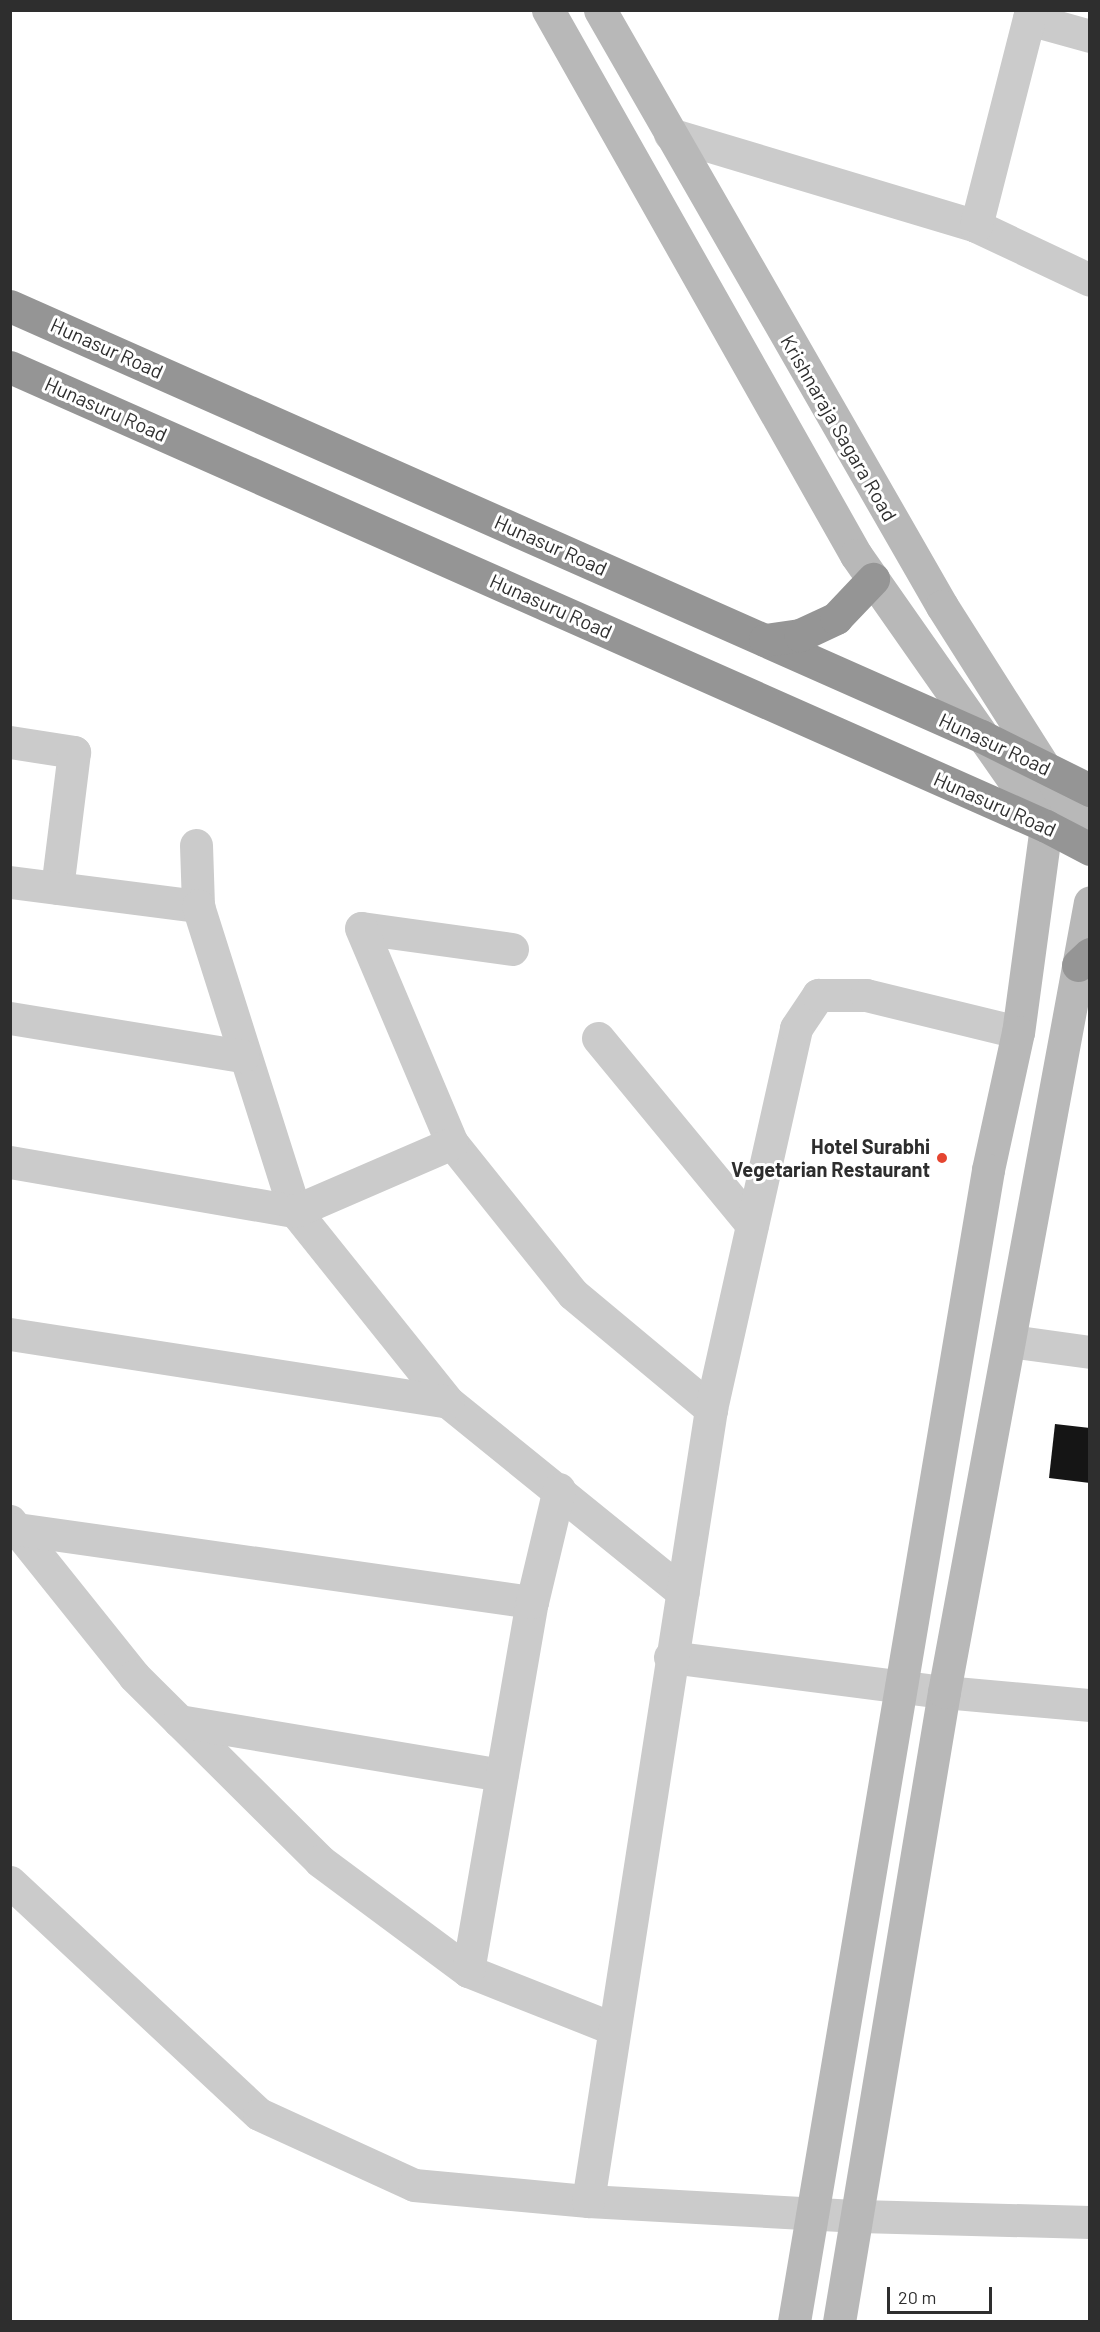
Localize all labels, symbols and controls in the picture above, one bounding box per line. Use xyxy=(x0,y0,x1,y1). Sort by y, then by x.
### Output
street label: Hunasur Road xyxy=(47,313,167,383)
street label: Krishnaraja Sagara Road xyxy=(776,331,902,525)
street label: Hunasuru Road xyxy=(41,371,171,447)
street label: Hunasur Road xyxy=(491,510,611,580)
street label: Hunasuru Road xyxy=(486,568,616,644)
street label: Hunasur Road xyxy=(935,708,1055,780)
street label: Hunasuru Road xyxy=(930,766,1060,842)
place label: Hotel Surabhi Vegetarian Restaurant xyxy=(731,1134,930,1181)
marker: Hotel Surabhi Vegetarian Restaurant xyxy=(935,1151,949,1165)
scale bar xyxy=(890,2275,995,2313)
text: 20 m xyxy=(898,2286,936,2308)

